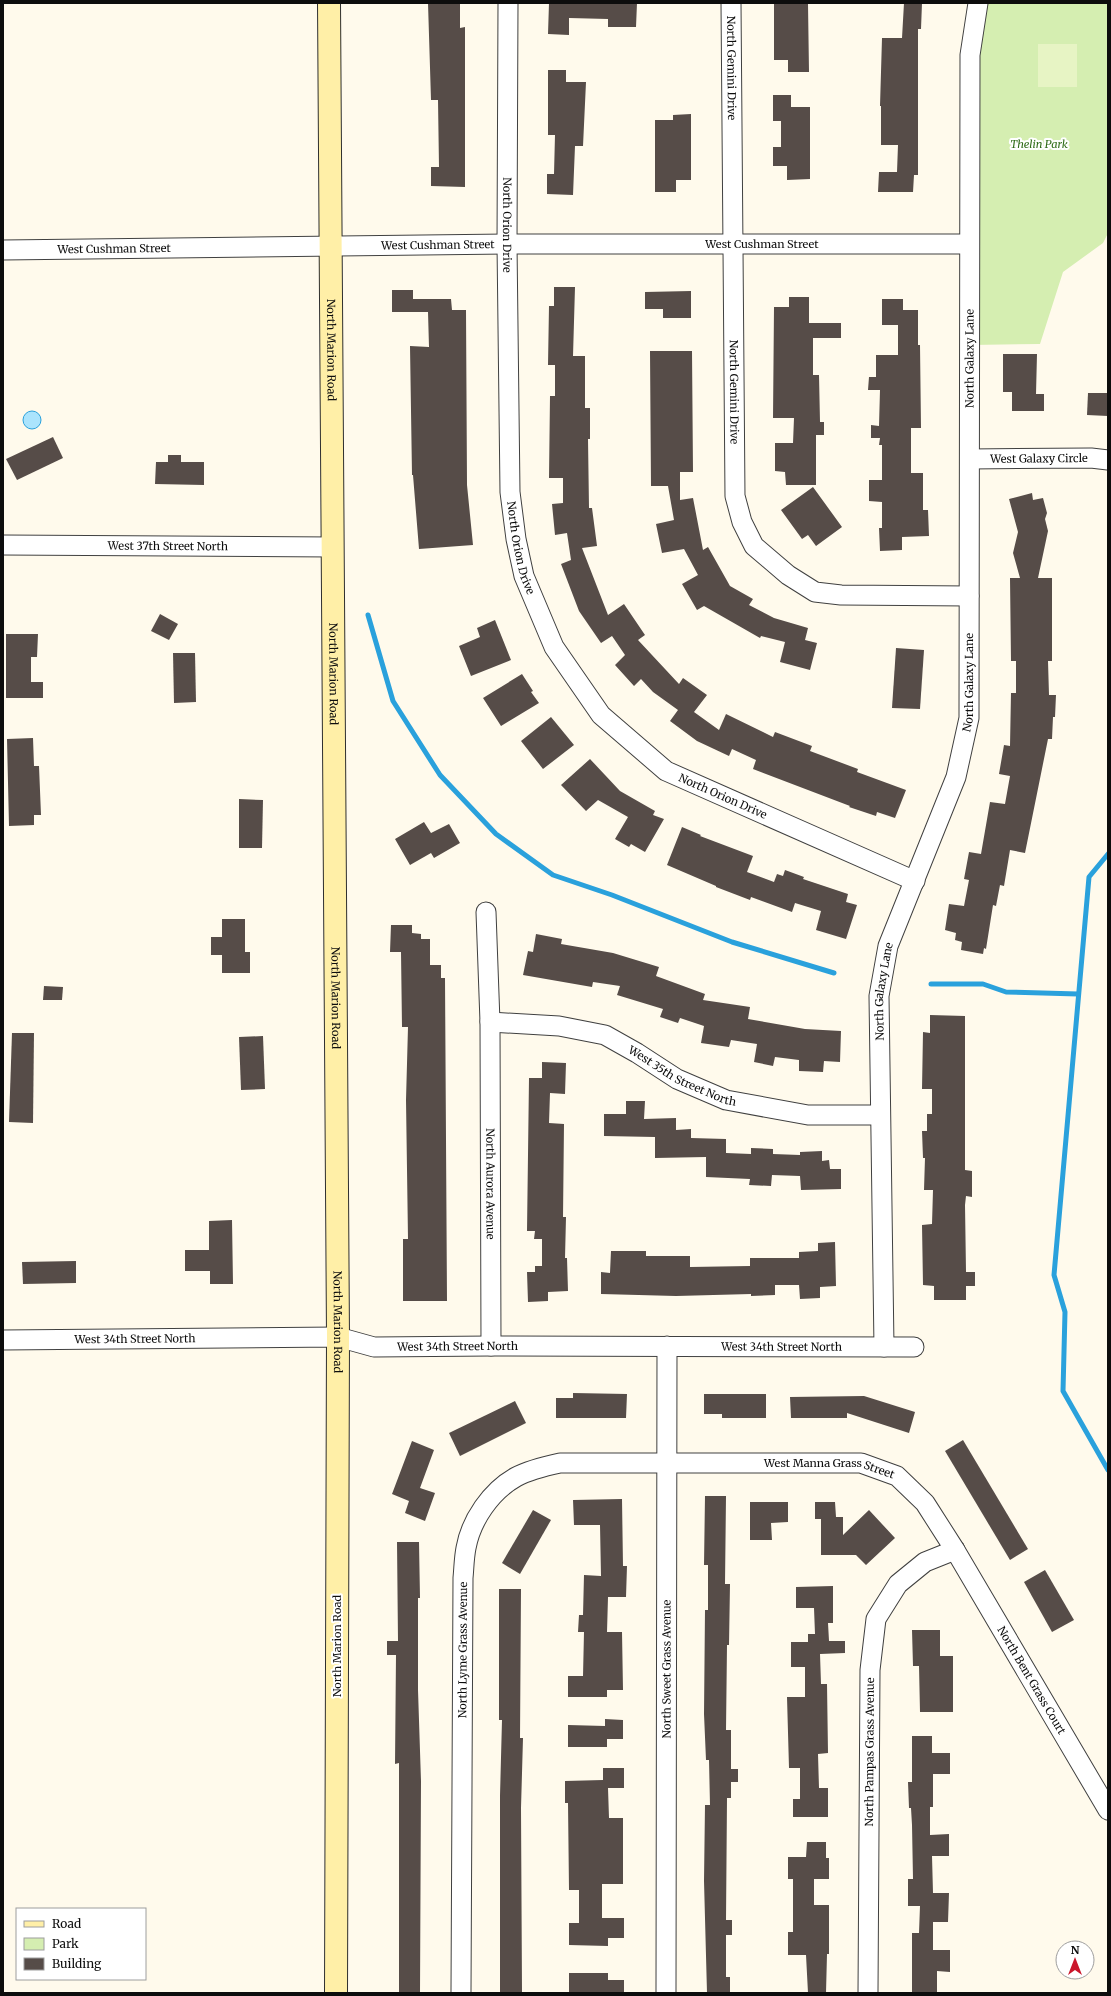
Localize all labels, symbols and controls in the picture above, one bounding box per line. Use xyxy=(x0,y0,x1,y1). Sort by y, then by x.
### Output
street label: North Gemini Drive xyxy=(724,16,739,121)
park label: Thelin Park xyxy=(1010,137,1068,151)
street label: North Orion Drive xyxy=(500,177,514,273)
street label: West Cushman Street xyxy=(380,237,495,253)
street label: West Cushman Street xyxy=(704,237,819,251)
street label: West Cushman Street xyxy=(56,241,171,256)
street label: North Marion Road xyxy=(324,299,339,402)
street label: North Galaxy Lane xyxy=(962,309,977,408)
street label: North Gemini Drive xyxy=(727,340,742,445)
street label: West Galaxy Circle xyxy=(989,451,1088,466)
street label: North Orion Drive xyxy=(504,500,538,597)
street label: West 37th Street North xyxy=(107,539,229,553)
street label: North Marion Road xyxy=(326,623,341,726)
street label: North Galaxy Lane xyxy=(959,633,976,733)
street label: North Orion Drive xyxy=(676,770,770,822)
street label: North Galaxy Lane xyxy=(872,940,896,1041)
street label: North Marion Road xyxy=(328,947,343,1050)
street label: West 35th Street North xyxy=(625,1042,738,1109)
street label: North Aurora Avenue xyxy=(483,1128,498,1240)
street label: North Marion Road xyxy=(331,1271,345,1373)
street label: West 34th Street North xyxy=(73,1331,196,1346)
street label: West 34th Street North xyxy=(396,1339,519,1354)
street label: West 34th Street North xyxy=(720,1340,843,1354)
street label: West Manna Grass Street xyxy=(763,1456,897,1482)
street label: North Lyme Grass Avenue xyxy=(455,1581,470,1718)
street label: North Marion Road xyxy=(330,1595,344,1697)
street label: North Sweet Grass Avenue xyxy=(659,1599,674,1738)
street label: North Bent Grass Court xyxy=(994,1624,1069,1737)
street label: North Pampas Grass Avenue xyxy=(862,1677,877,1827)
legend xyxy=(16,1908,146,1980)
text: Road xyxy=(52,1916,81,1931)
text: Park xyxy=(52,1936,79,1951)
north arrow xyxy=(1055,1940,1095,1980)
text: N xyxy=(1071,1943,1080,1957)
text: Building xyxy=(52,1956,102,1971)

